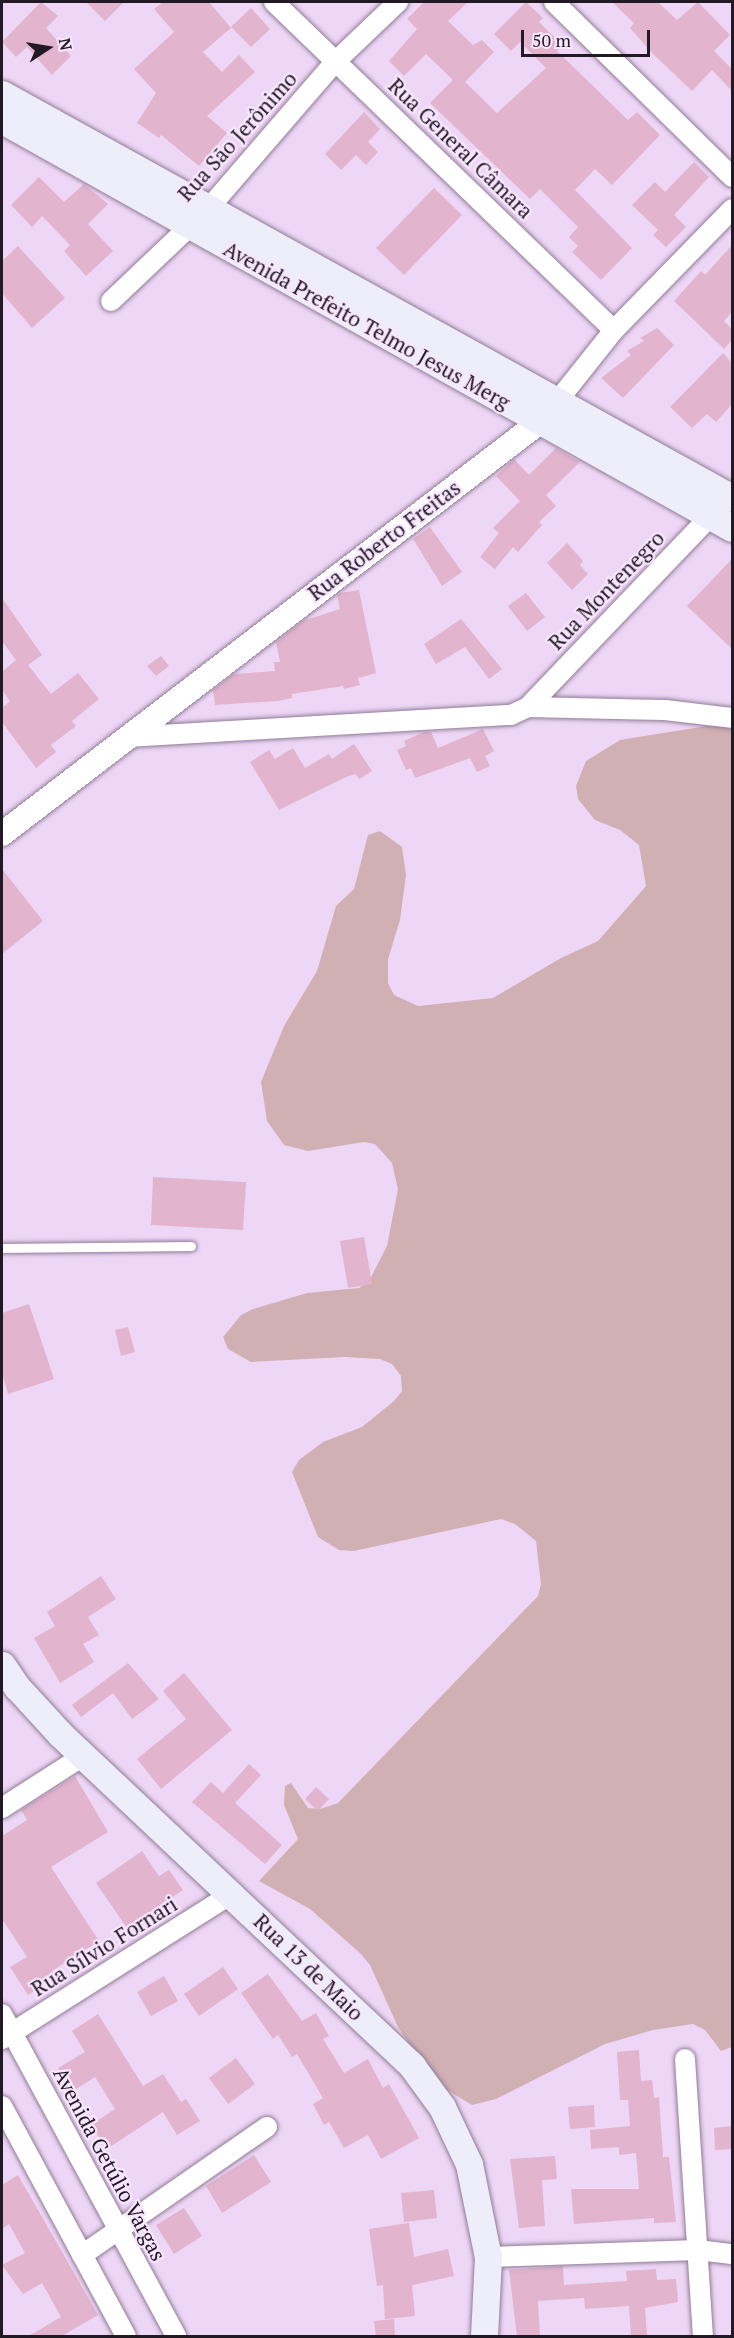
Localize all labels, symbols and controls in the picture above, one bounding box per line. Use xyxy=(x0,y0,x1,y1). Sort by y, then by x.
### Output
north arrow xyxy=(18,18,78,78)
scale bar xyxy=(524,18,653,56)
text: 50 m xyxy=(532,28,571,52)
text: N xyxy=(54,36,78,52)
street label: Rua São Jerônimo xyxy=(172,66,302,206)
street label: Rua General Câmara xyxy=(384,73,538,223)
street label: Avenida Prefeito Telmo Jesus Merg xyxy=(219,236,515,414)
street label: Rua Roberto Freitas xyxy=(303,475,465,605)
street label: Rua Montenegro xyxy=(543,525,669,655)
street label: Rua Sílvio Fornari xyxy=(26,1891,182,2001)
street label: Rua 13 de Maio xyxy=(249,1908,369,2026)
street label: Avenida Getúlio Vargas xyxy=(48,2063,172,2265)

